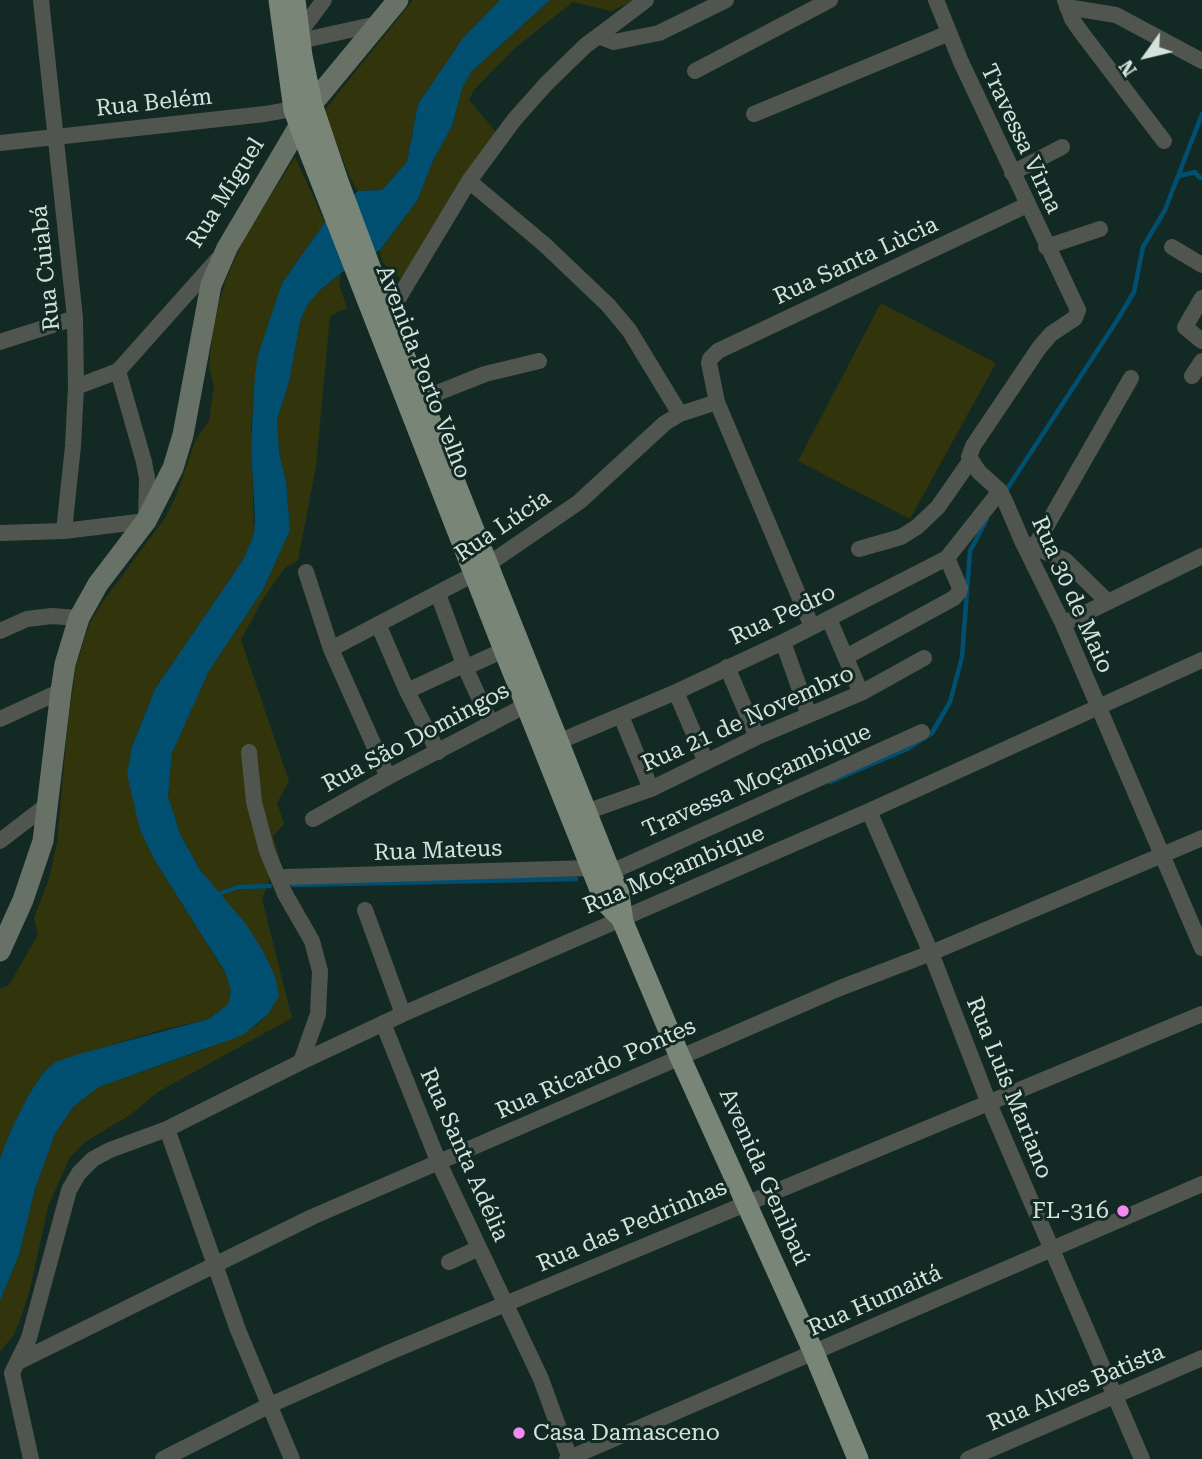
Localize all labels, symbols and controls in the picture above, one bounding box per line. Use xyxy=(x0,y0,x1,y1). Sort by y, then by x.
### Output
north arrow xyxy=(1111,21,1181,91)
text: N xyxy=(1115,56,1142,81)
street label: Travessa Virna xyxy=(974,60,1068,218)
street label: Rua Belém xyxy=(94,83,214,123)
street label: Rua Miguel xyxy=(181,133,271,253)
street label: Rua Cuiabá xyxy=(26,204,66,332)
street label: Rua Santa Lùcia xyxy=(770,211,942,311)
street label: Avenida Porto Velho xyxy=(370,262,476,482)
street label: Rua Lúcia xyxy=(450,484,556,568)
street label: Rua 30 de Maio xyxy=(1025,512,1119,678)
street label: Rua Pedro xyxy=(726,579,840,651)
street label: Rua 21 de Novembro xyxy=(638,660,858,778)
street label: Rua São Domingos xyxy=(318,677,514,799)
street label: Travessa Moçambique xyxy=(638,718,876,844)
street label: Rua Moçambique xyxy=(579,819,769,921)
street label: Rua Mateus xyxy=(373,835,503,867)
street label: Rua Luís Mariano xyxy=(960,993,1058,1183)
street label: Rua Ricardo Pontes xyxy=(492,1012,700,1126)
street label: Rua Santa Adélia xyxy=(413,1064,515,1246)
street label: Avenida Genibaú xyxy=(713,1084,815,1270)
street label: Rua das Pedrinhas xyxy=(533,1174,731,1278)
place label: FL-316 xyxy=(1032,1197,1109,1225)
marker: FL-316 xyxy=(1115,1203,1131,1219)
street label: Rua Humaitá xyxy=(804,1259,946,1343)
street label: Rua Alves Batista xyxy=(983,1338,1169,1438)
place label: Casa Damasceno xyxy=(533,1419,720,1447)
marker: Casa Damasceno xyxy=(511,1425,527,1441)

